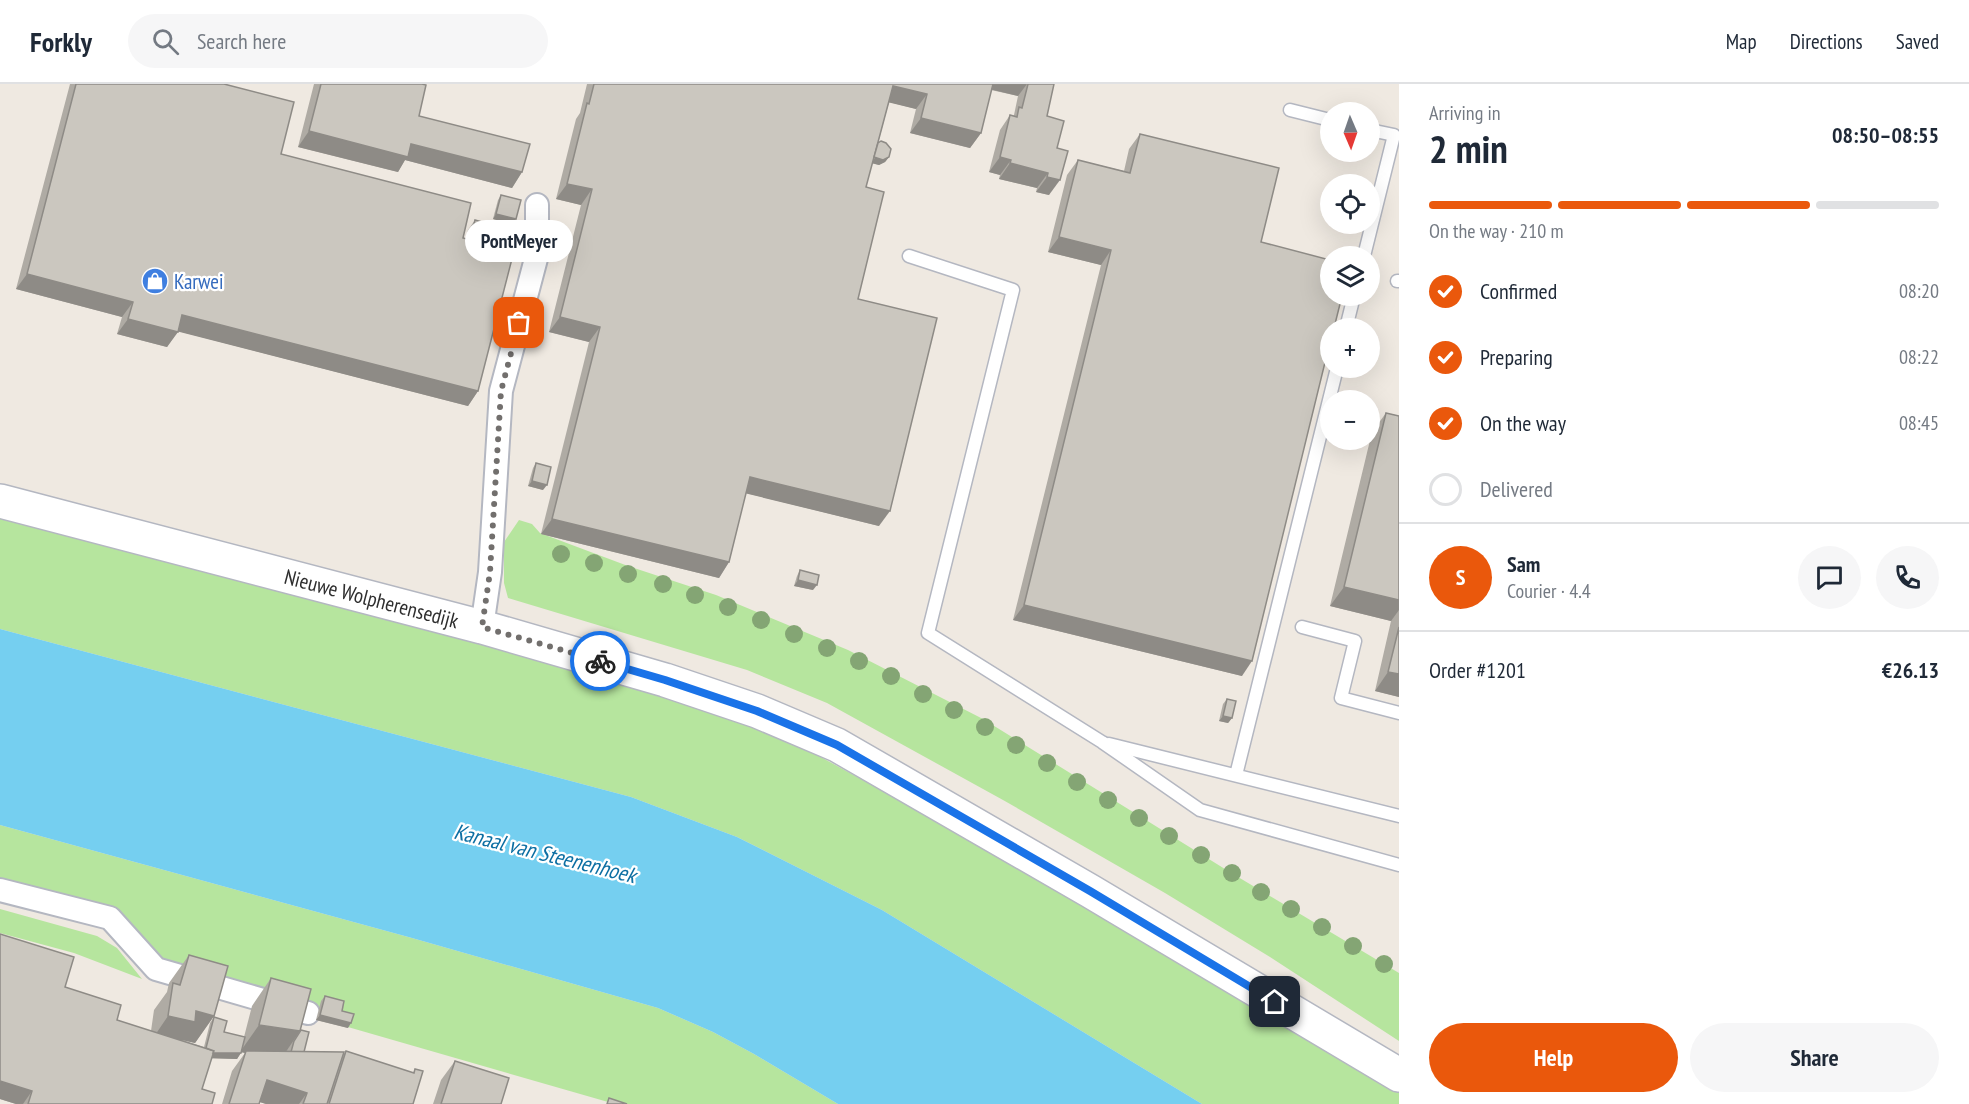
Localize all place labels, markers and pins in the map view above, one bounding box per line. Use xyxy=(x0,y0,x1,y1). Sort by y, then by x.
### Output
callout: PontMeyer xyxy=(465,221,573,263)
shop icon: Karwei xyxy=(140,266,170,296)
place label: Karwei xyxy=(174,268,224,295)
pin xyxy=(493,297,544,348)
pin xyxy=(1249,976,1300,1027)

